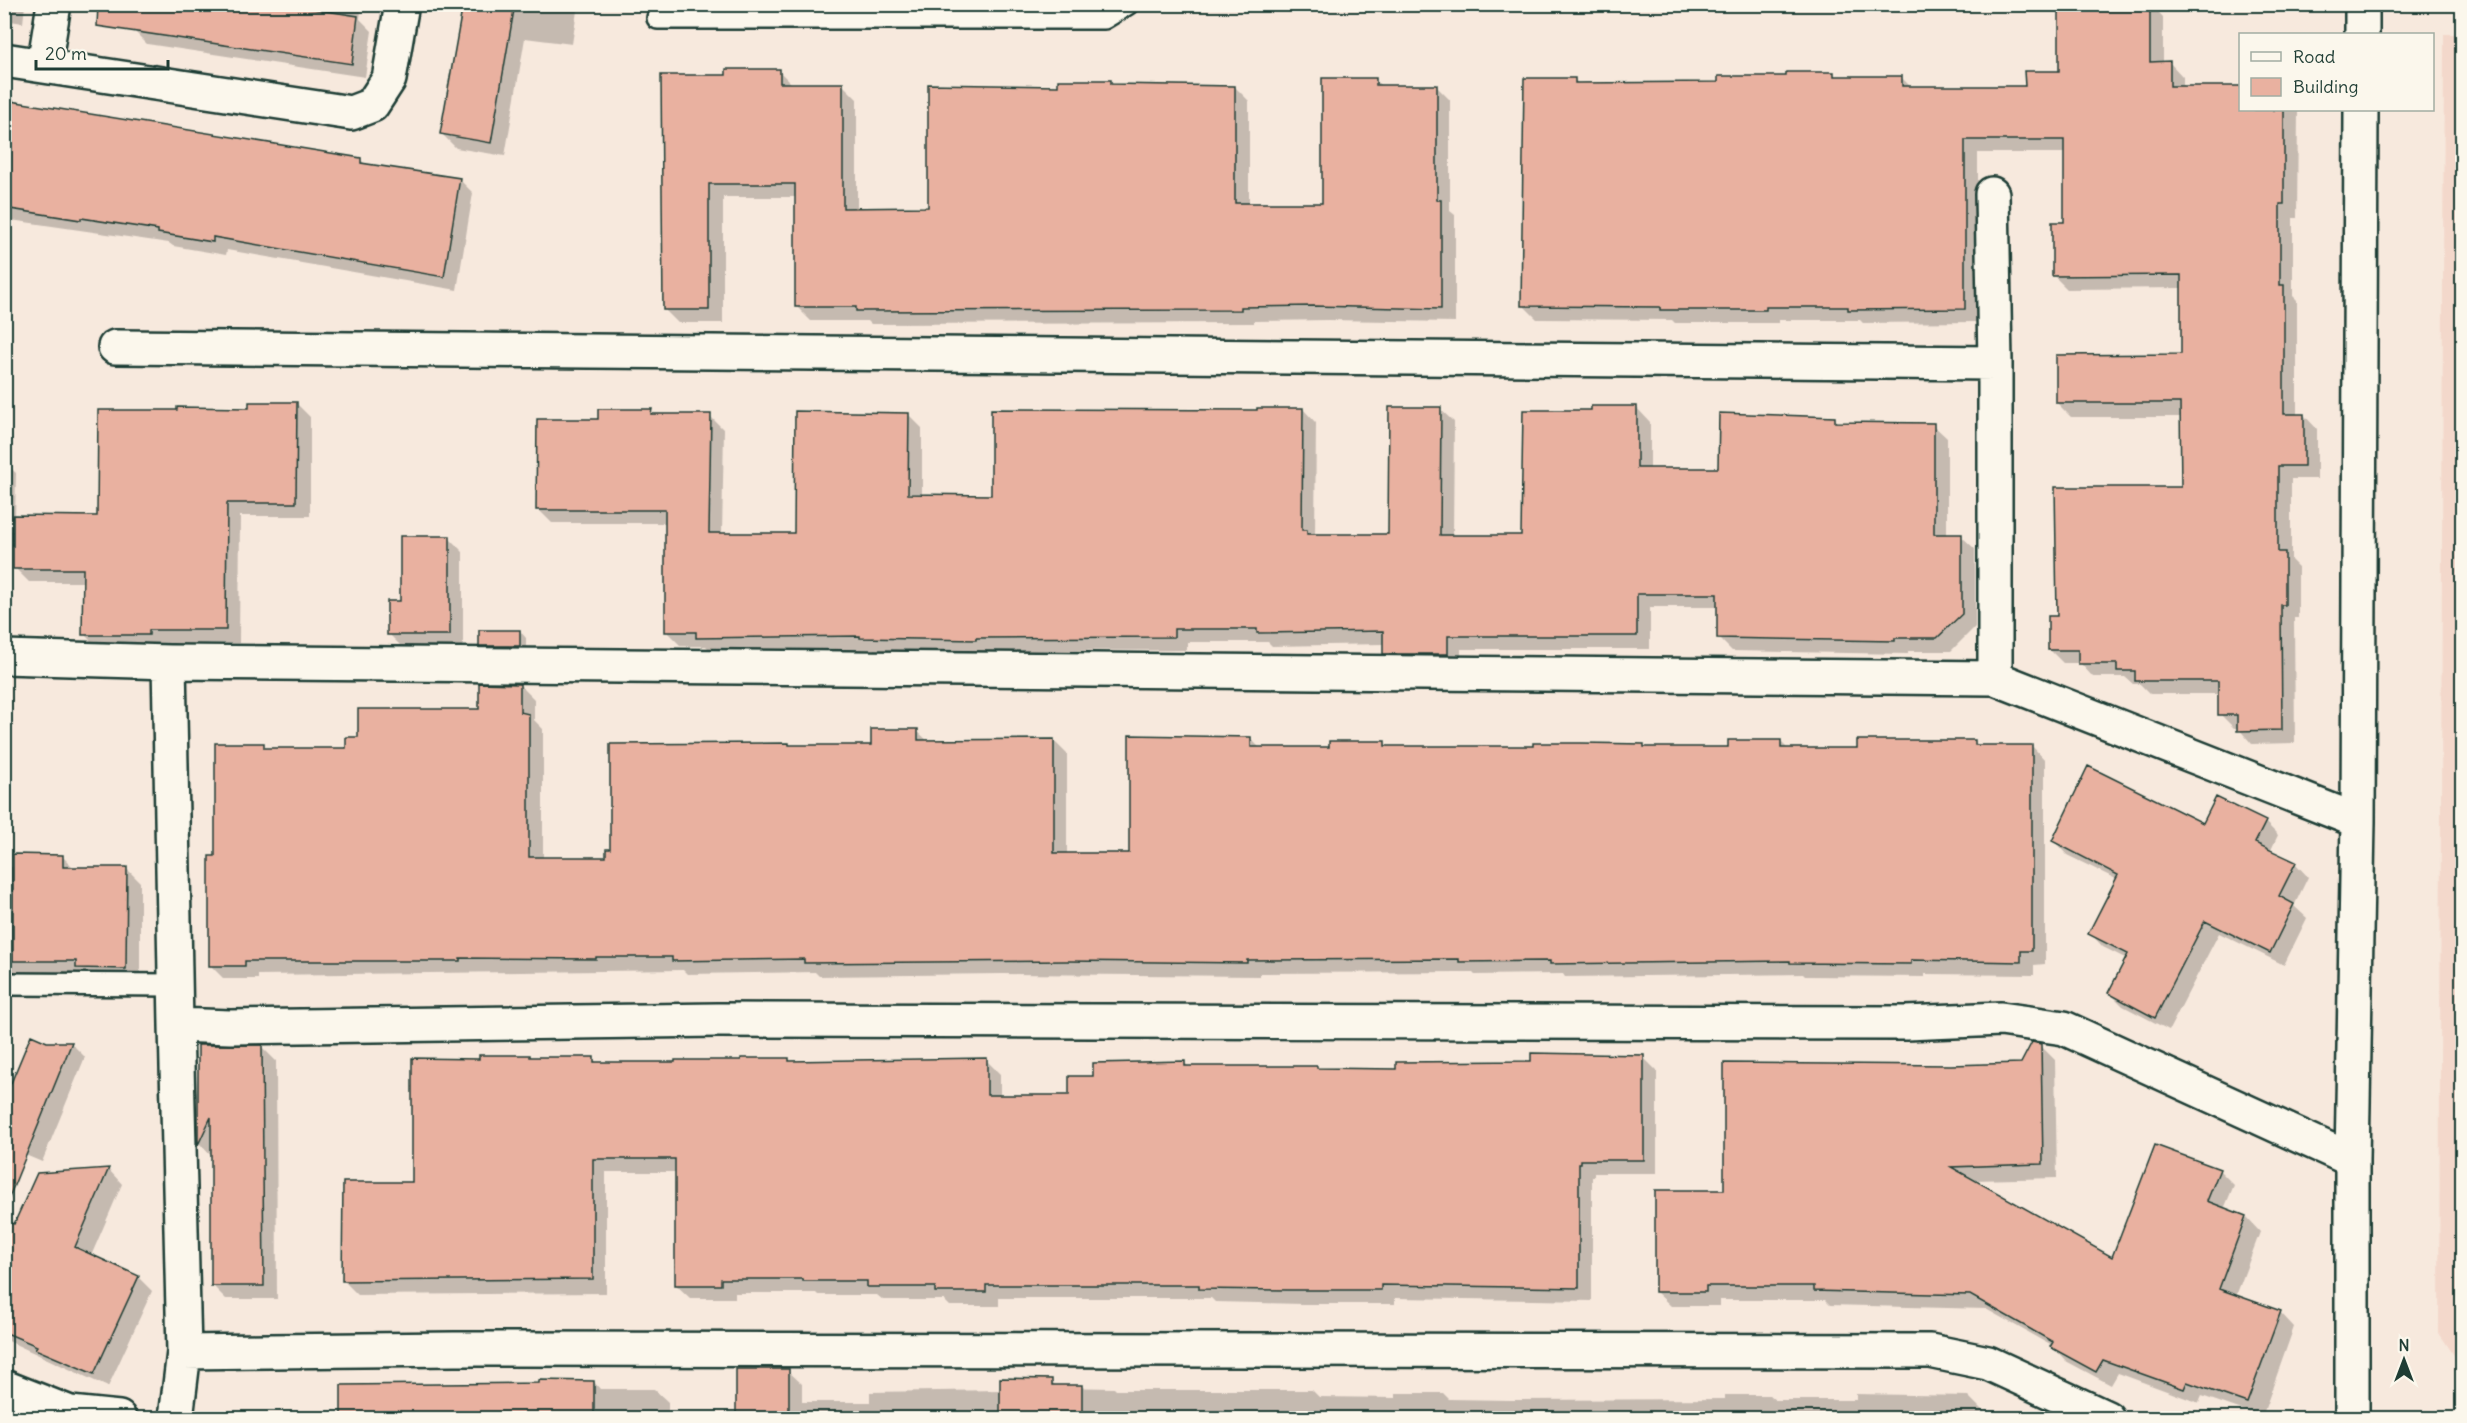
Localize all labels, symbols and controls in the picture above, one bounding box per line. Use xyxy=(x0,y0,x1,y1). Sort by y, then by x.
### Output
scale bar xyxy=(36,33,168,71)
legend xyxy=(2239,33,2434,111)
text: 20 m xyxy=(45,42,87,65)
text: Road xyxy=(2293,45,2336,68)
text: Building xyxy=(2293,75,2358,98)
north arrow xyxy=(2374,1330,2434,1390)
text: N xyxy=(2398,1335,2410,1355)

